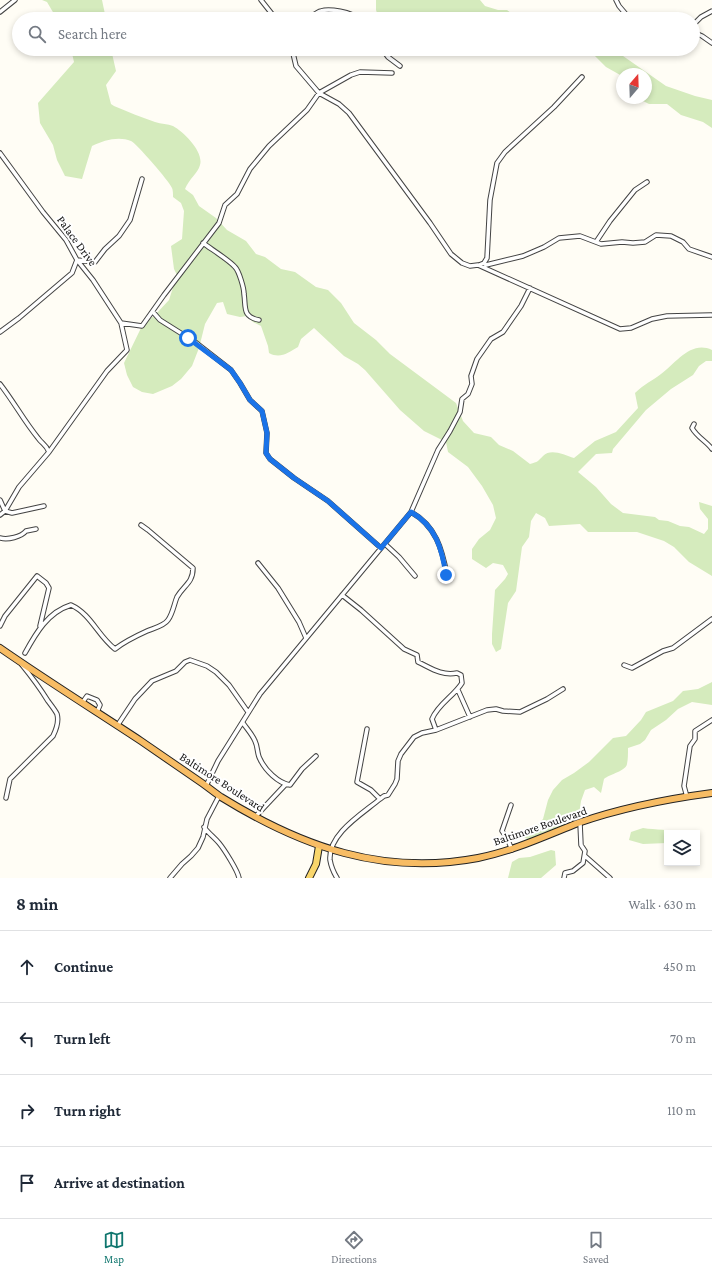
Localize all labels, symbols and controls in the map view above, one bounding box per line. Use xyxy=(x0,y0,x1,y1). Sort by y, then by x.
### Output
search box xyxy=(12,12,700,56)
icon: search xyxy=(26,23,48,45)
text: Search here xyxy=(58,26,127,42)
north arrow xyxy=(616,68,652,104)
street label: Palace Drive xyxy=(54,213,100,269)
route start xyxy=(179,329,197,347)
route end xyxy=(437,566,455,584)
street label: Baltimore Boulevard xyxy=(177,749,268,815)
street label: Baltimore Boulevard xyxy=(491,803,589,849)
map controls xyxy=(664,830,700,866)
button: layers xyxy=(664,830,700,866)
text: 8 min xyxy=(16,895,58,914)
text: Walk · 630 m xyxy=(628,897,696,912)
icon: ahead xyxy=(16,956,38,978)
text: Continue xyxy=(54,959,113,975)
text: 450 m xyxy=(663,959,696,974)
icon: left xyxy=(16,1028,38,1050)
text: Turn left xyxy=(54,1031,110,1047)
text: 70 m xyxy=(670,1031,696,1046)
icon: right xyxy=(16,1100,38,1122)
text: Turn right xyxy=(54,1103,121,1119)
text: 110 m xyxy=(667,1103,696,1118)
icon: arrive xyxy=(16,1172,38,1194)
text: Arrive at destination xyxy=(54,1175,185,1191)
tab: Map xyxy=(103,1229,125,1265)
tab: Directions xyxy=(331,1229,377,1265)
tab: Saved xyxy=(583,1229,609,1265)

